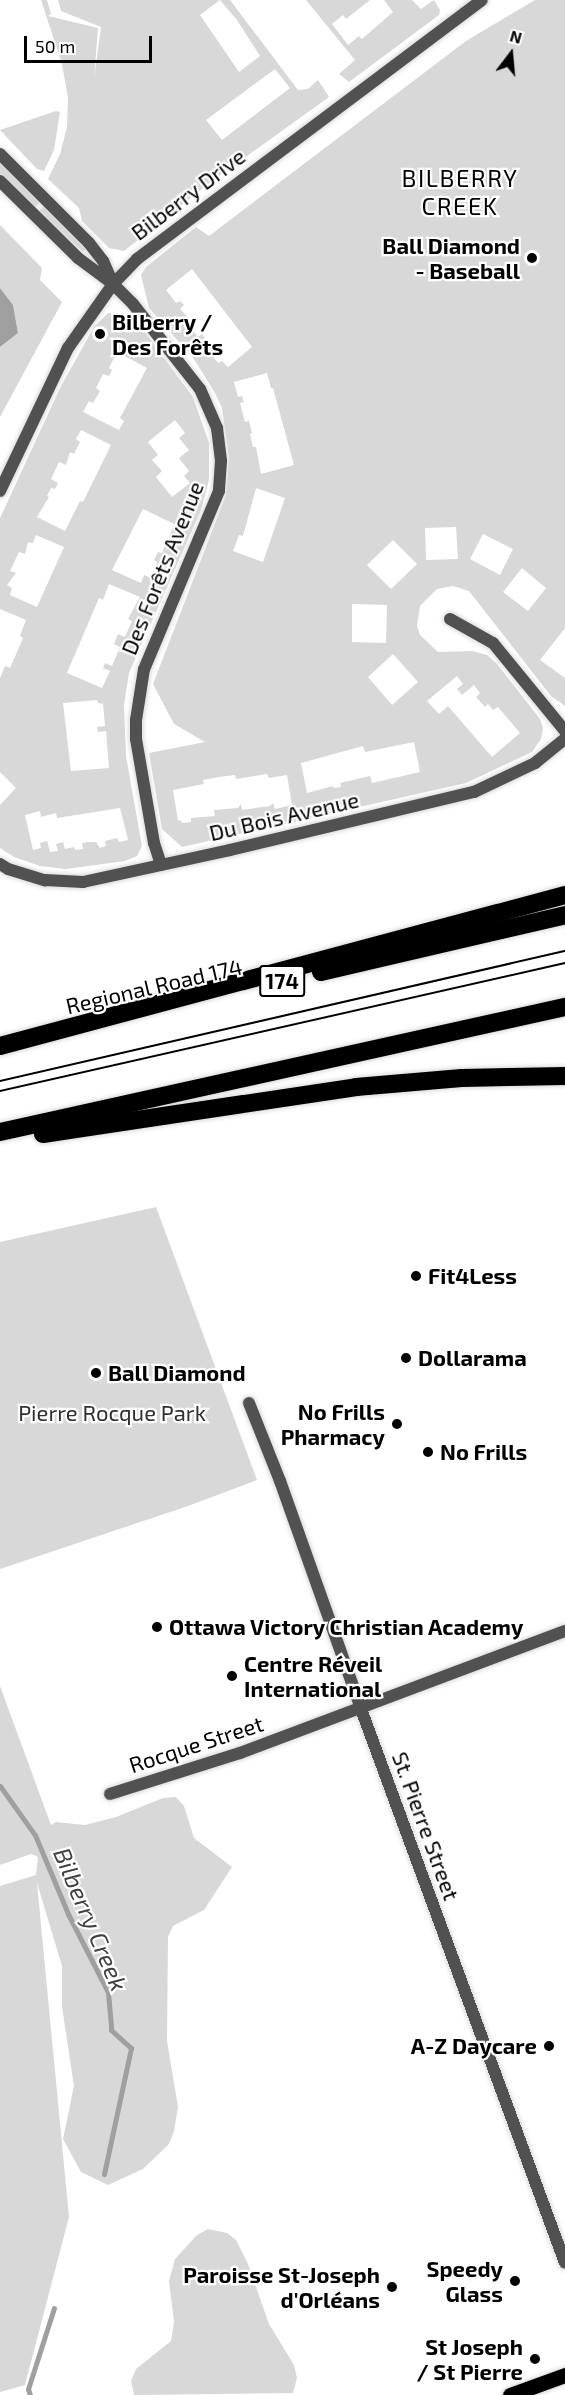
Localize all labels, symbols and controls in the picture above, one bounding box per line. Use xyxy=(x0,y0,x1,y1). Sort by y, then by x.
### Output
scale bar xyxy=(27,24,154,62)
north arrow xyxy=(481,24,541,84)
text: N xyxy=(508,25,524,47)
text: 50 m xyxy=(35,35,75,57)
street label: Bilberry Drive xyxy=(126,142,250,246)
district label: BILBERRY CREEK xyxy=(402,164,518,220)
place label: Ball Diamond - Baseball xyxy=(382,232,520,284)
marker: Ball Diamond - Baseball xyxy=(525,251,539,265)
place label: Bilberry / Des Forêts xyxy=(112,308,223,360)
marker: Bilberry / Des Forêts xyxy=(93,327,107,341)
street label: Des Forêts Avenue xyxy=(115,477,209,659)
street label: Du Bois Avenue xyxy=(206,786,362,846)
street label: Regional Road 174 xyxy=(63,953,245,1019)
road number: 174 xyxy=(258,963,306,999)
place label: Fit4Less xyxy=(428,1263,517,1289)
marker: Fit4Less xyxy=(409,1269,423,1283)
place label: Dollarama xyxy=(418,1345,527,1371)
marker: Dollarama xyxy=(399,1351,413,1365)
place label: Ball Diamond xyxy=(108,1360,246,1386)
marker: Ball Diamond xyxy=(89,1366,103,1380)
place label: No Frills Pharmacy xyxy=(281,1398,385,1450)
park label: Pierre Rocque Park xyxy=(18,1400,206,1426)
marker: No Frills Pharmacy xyxy=(390,1417,404,1431)
place label: No Frills xyxy=(440,1439,527,1465)
marker: No Frills xyxy=(421,1445,435,1459)
place label: Ottawa Victory Christian Academy xyxy=(169,1614,525,1640)
marker: Ottawa Victory Christian Academy xyxy=(150,1620,164,1634)
place label: Centre Réveil International xyxy=(244,1650,382,1702)
marker: Centre Réveil International xyxy=(225,1669,239,1683)
street label: Rocque Street xyxy=(126,1710,266,1778)
street label: St. Pierre Street xyxy=(387,1748,465,1904)
water label: Bilberry Creek xyxy=(48,1843,134,1995)
place label: A-Z Daycare xyxy=(411,2033,537,2059)
marker: A-Z Daycare xyxy=(542,2039,556,2053)
place label: Speedy Glass xyxy=(427,2255,503,2306)
place label: Paroisse St-Joseph d'Orléans xyxy=(183,2261,380,2312)
marker: Speedy Glass xyxy=(508,2274,522,2288)
marker: Paroisse St-Joseph d'Orléans xyxy=(385,2280,399,2294)
place label: St Joseph / St Pierre xyxy=(416,2333,523,2384)
marker: St Joseph / St Pierre xyxy=(528,2352,542,2366)

